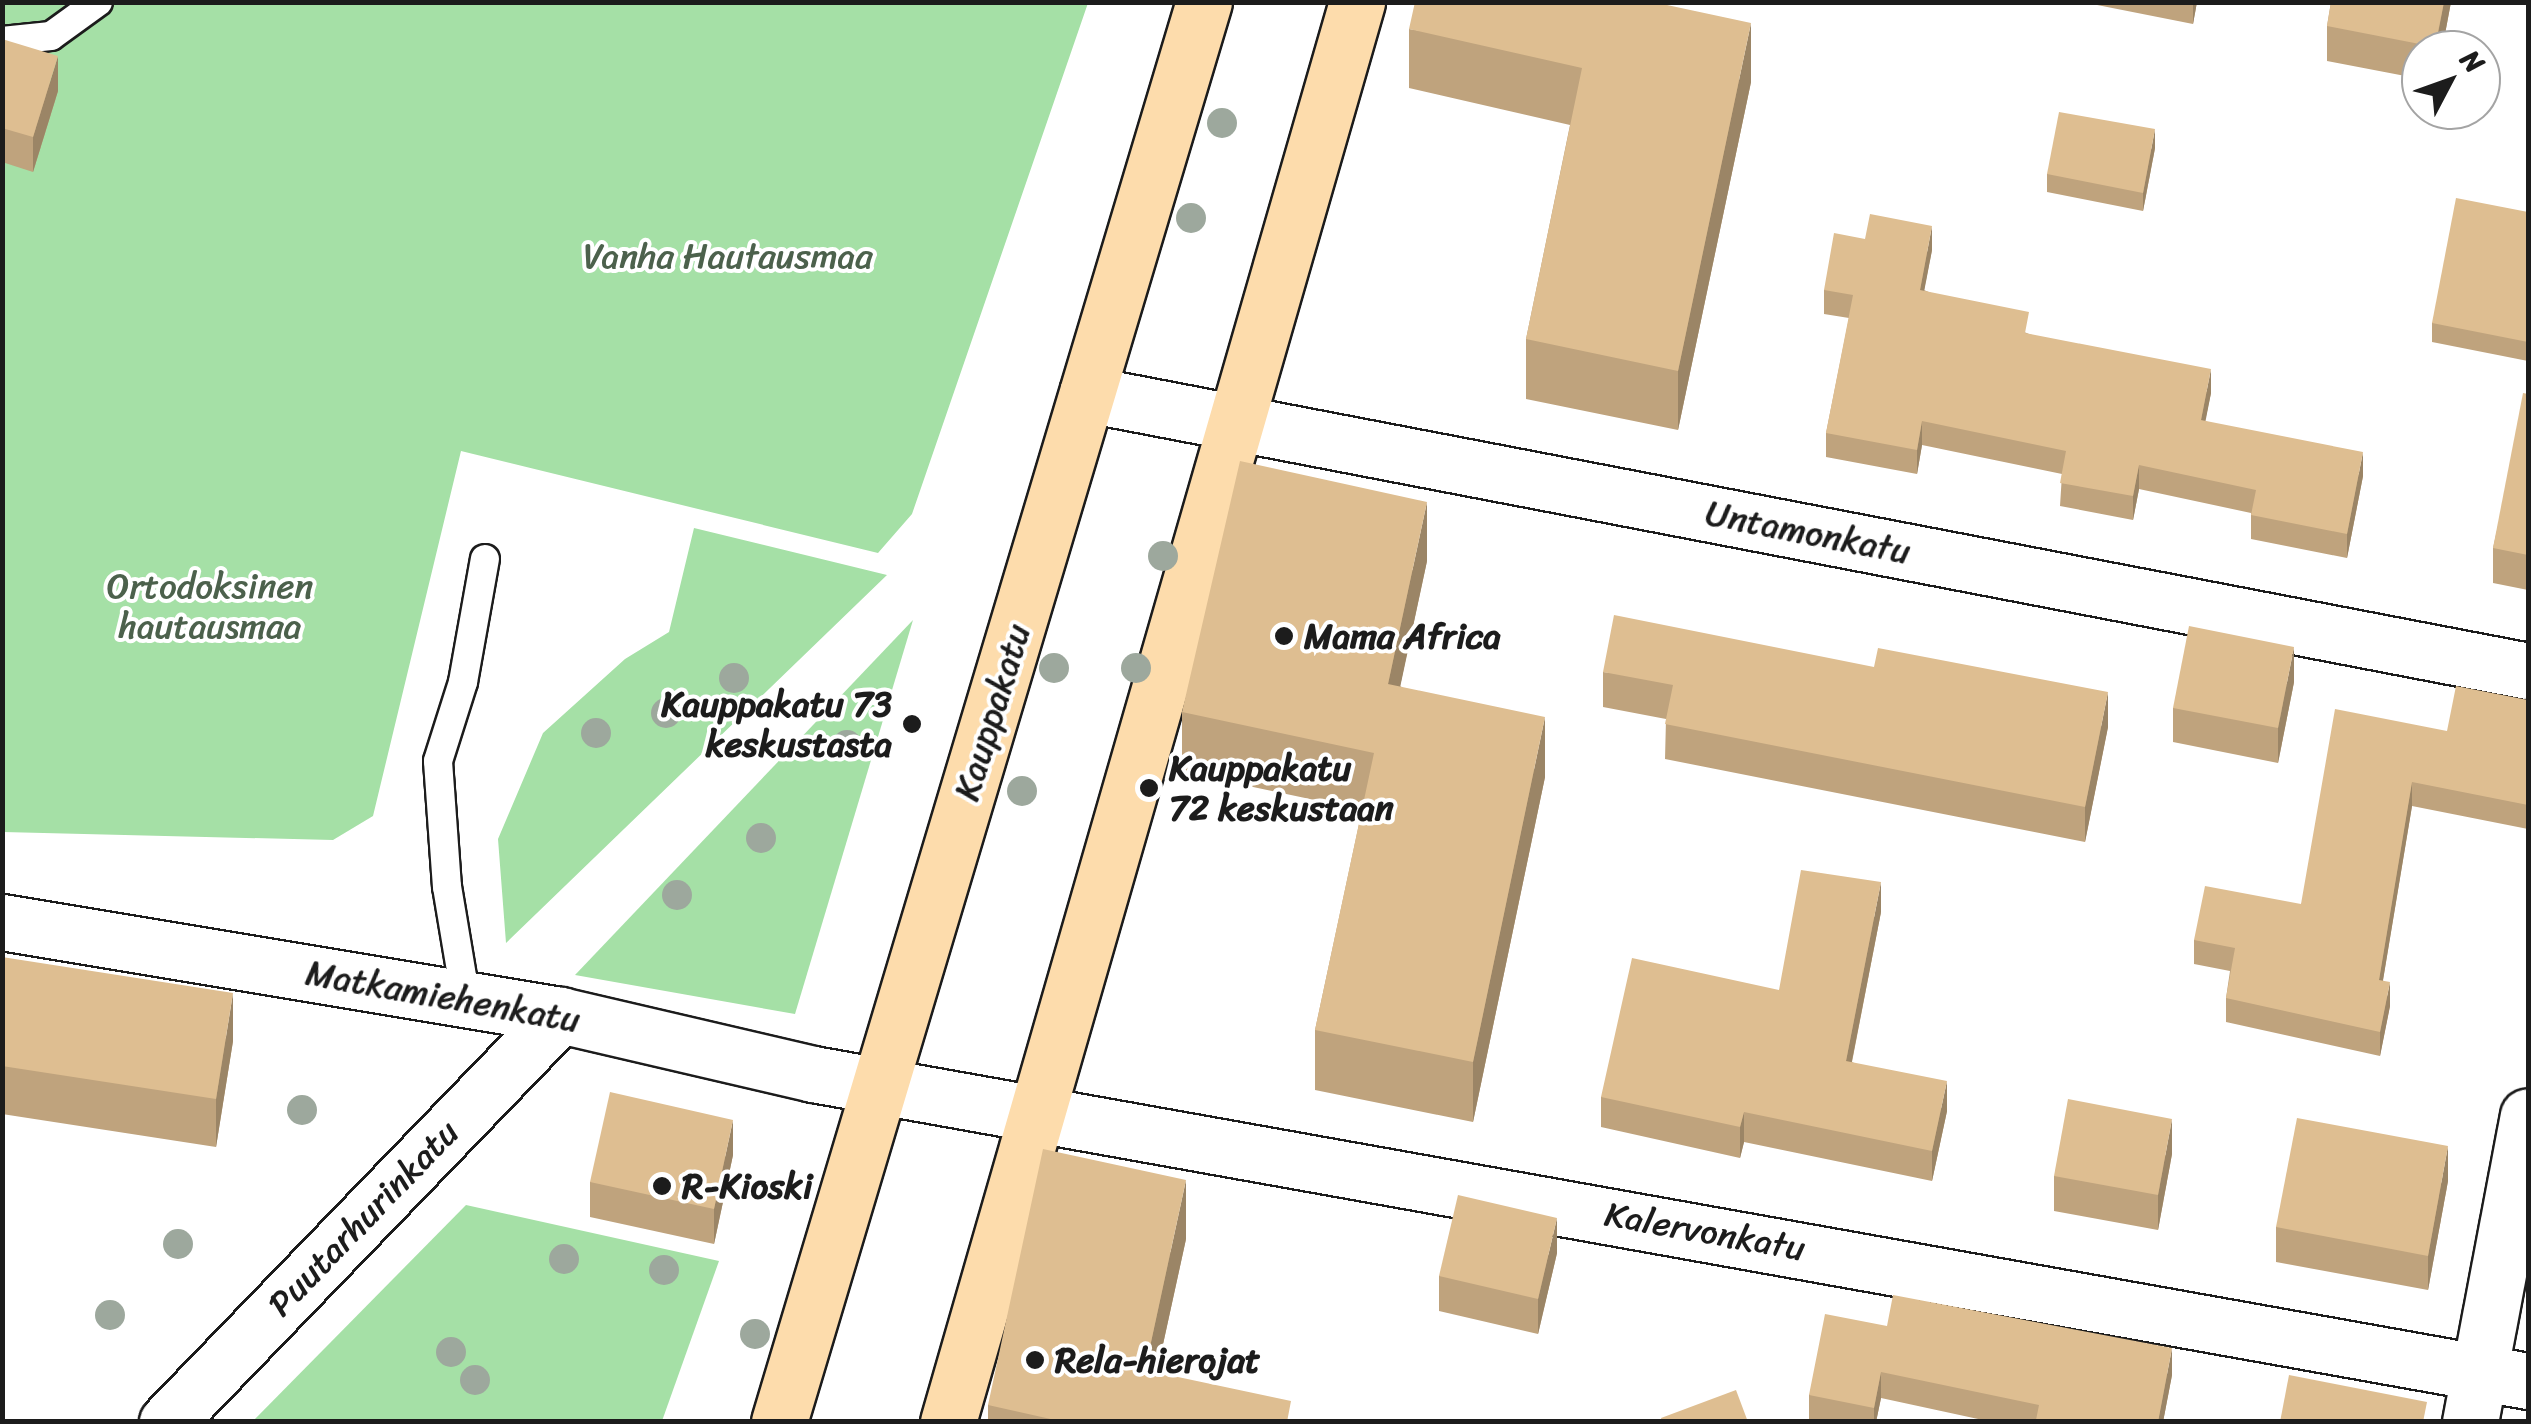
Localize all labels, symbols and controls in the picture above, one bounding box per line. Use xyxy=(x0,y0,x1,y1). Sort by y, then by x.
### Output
north arrow xyxy=(2401,30,2501,130)
text: N xyxy=(2448,38,2497,85)
park label: Vanha Hautausmaa xyxy=(583,235,873,277)
street label: Untamonkatu xyxy=(1702,492,1914,572)
park label: Ortodoksinen hautausmaa xyxy=(107,565,313,647)
place label: Mama Africa xyxy=(1304,615,1501,657)
street label: Kauppakatu xyxy=(945,619,1039,805)
marker: Mama Africa xyxy=(1273,625,1295,647)
place label: Kauppakatu 73 keskustasta xyxy=(661,683,892,765)
marker: Kauppakatu 73 keskustasta xyxy=(901,713,923,735)
place label: Kauppakatu 72 keskustaan xyxy=(1169,747,1394,829)
marker: Kauppakatu 72 keskustaan xyxy=(1138,777,1160,799)
street label: Matkamiehenkatu xyxy=(303,951,583,1041)
street label: Puutarhurinkatu xyxy=(259,1111,467,1325)
place label: R-Kioski xyxy=(682,1165,813,1207)
marker: R-Kioski xyxy=(651,1175,673,1197)
street label: Kalervonkatu xyxy=(1602,1193,1808,1269)
place label: Rela-hierojat xyxy=(1055,1339,1260,1381)
marker: Rela-hierojat xyxy=(1024,1349,1046,1371)

